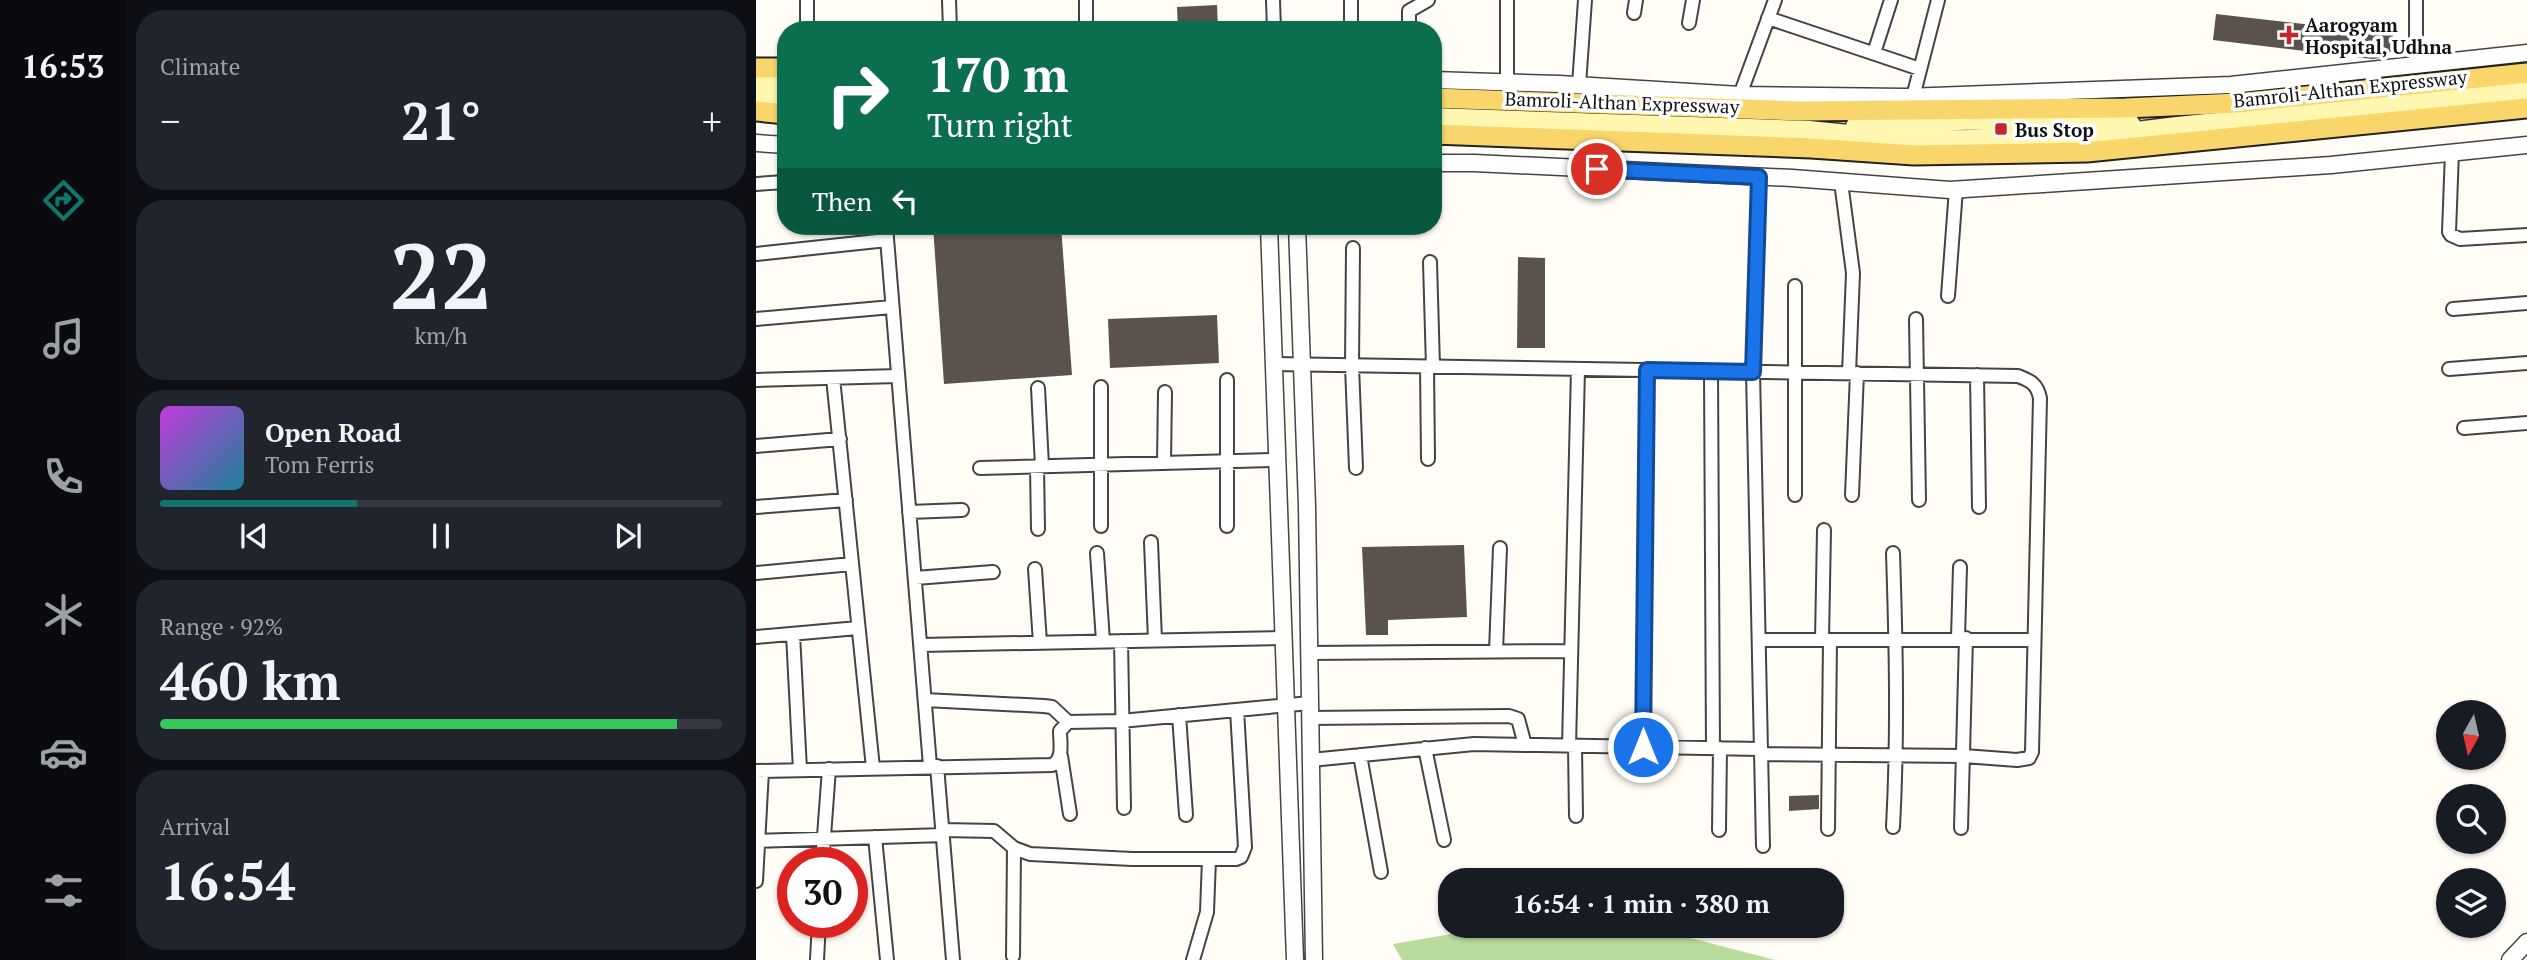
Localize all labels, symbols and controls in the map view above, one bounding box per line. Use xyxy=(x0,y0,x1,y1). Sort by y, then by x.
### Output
place label: Aarogyam Hospital, Udhna xyxy=(2305,12,2452,59)
marker: Aarogyam Hospital, Udhna xyxy=(2279,25,2299,45)
text: 170 m xyxy=(927,41,1069,106)
text: 16:53 xyxy=(21,45,105,87)
icon: right xyxy=(812,49,903,140)
text: Climate xyxy=(160,51,240,82)
street label: Bamroli-Althan Expressway xyxy=(2232,63,2468,113)
street label: Bamroli-Althan Expressway xyxy=(1504,85,1740,119)
text: 21° xyxy=(401,86,481,155)
text: − xyxy=(160,96,180,146)
text: + xyxy=(702,96,722,146)
text: Turn right xyxy=(927,104,1073,146)
place label: Bus Stop xyxy=(2015,117,2094,142)
marker: Bus Stop xyxy=(1993,121,2009,137)
pin xyxy=(1567,139,1627,199)
icon: arrive xyxy=(1578,150,1616,188)
icon: directions xyxy=(39,176,88,225)
icon: left xyxy=(886,182,924,220)
text: Then xyxy=(812,184,872,218)
text: 22 xyxy=(390,214,492,335)
icon: music xyxy=(39,314,88,363)
text: km/h xyxy=(414,320,468,351)
text: Open Road xyxy=(265,415,401,449)
text: Tom Ferris xyxy=(265,449,375,480)
icon: phone xyxy=(39,452,88,501)
icon: previous xyxy=(235,517,273,555)
icon: pause xyxy=(422,517,460,555)
icon: next xyxy=(609,517,647,555)
icon: climate xyxy=(39,590,88,639)
text: Range · 92% xyxy=(160,611,283,642)
text: 460 km xyxy=(160,646,341,715)
north arrow xyxy=(2436,700,2506,770)
map controls xyxy=(2436,700,2506,938)
position arrow xyxy=(1606,710,1680,784)
icon: car xyxy=(39,728,88,777)
button: search xyxy=(2436,784,2506,854)
text: Arrival xyxy=(160,811,231,842)
text: 16:54 xyxy=(160,846,295,915)
speed limit sign: 30 xyxy=(777,847,868,938)
icon: filters xyxy=(39,866,88,915)
button: layers xyxy=(2436,868,2506,938)
text: 16:54 · 1 min · 380 m xyxy=(1512,886,1770,920)

